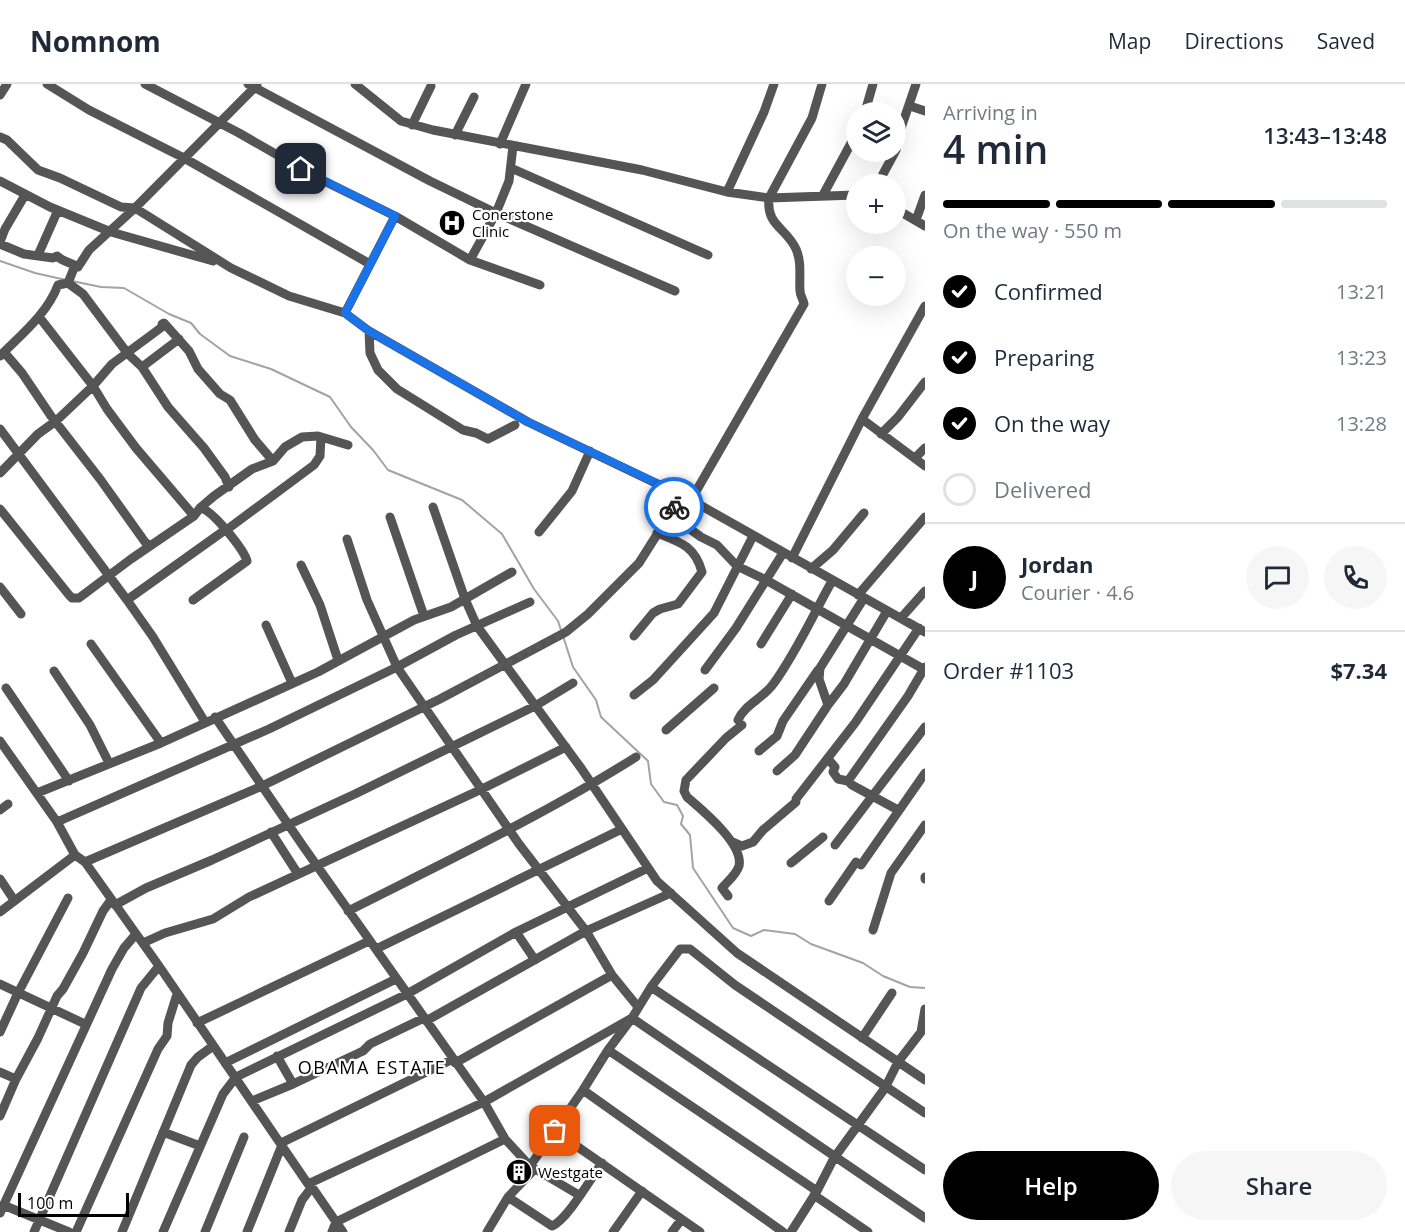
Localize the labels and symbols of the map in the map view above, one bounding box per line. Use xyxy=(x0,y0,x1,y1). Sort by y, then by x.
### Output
pin xyxy=(275,143,326,194)
place label: Conerstone Clinic xyxy=(472,204,553,241)
hospital icon: Conerstone Clinic xyxy=(437,208,467,238)
courier xyxy=(644,477,704,537)
district label: OBAMA ESTATE xyxy=(298,1055,446,1079)
pin xyxy=(529,1105,580,1156)
building icon: Westgate xyxy=(504,1157,534,1187)
place label: Westgate xyxy=(538,1162,603,1182)
scale bar xyxy=(18,1190,129,1218)

